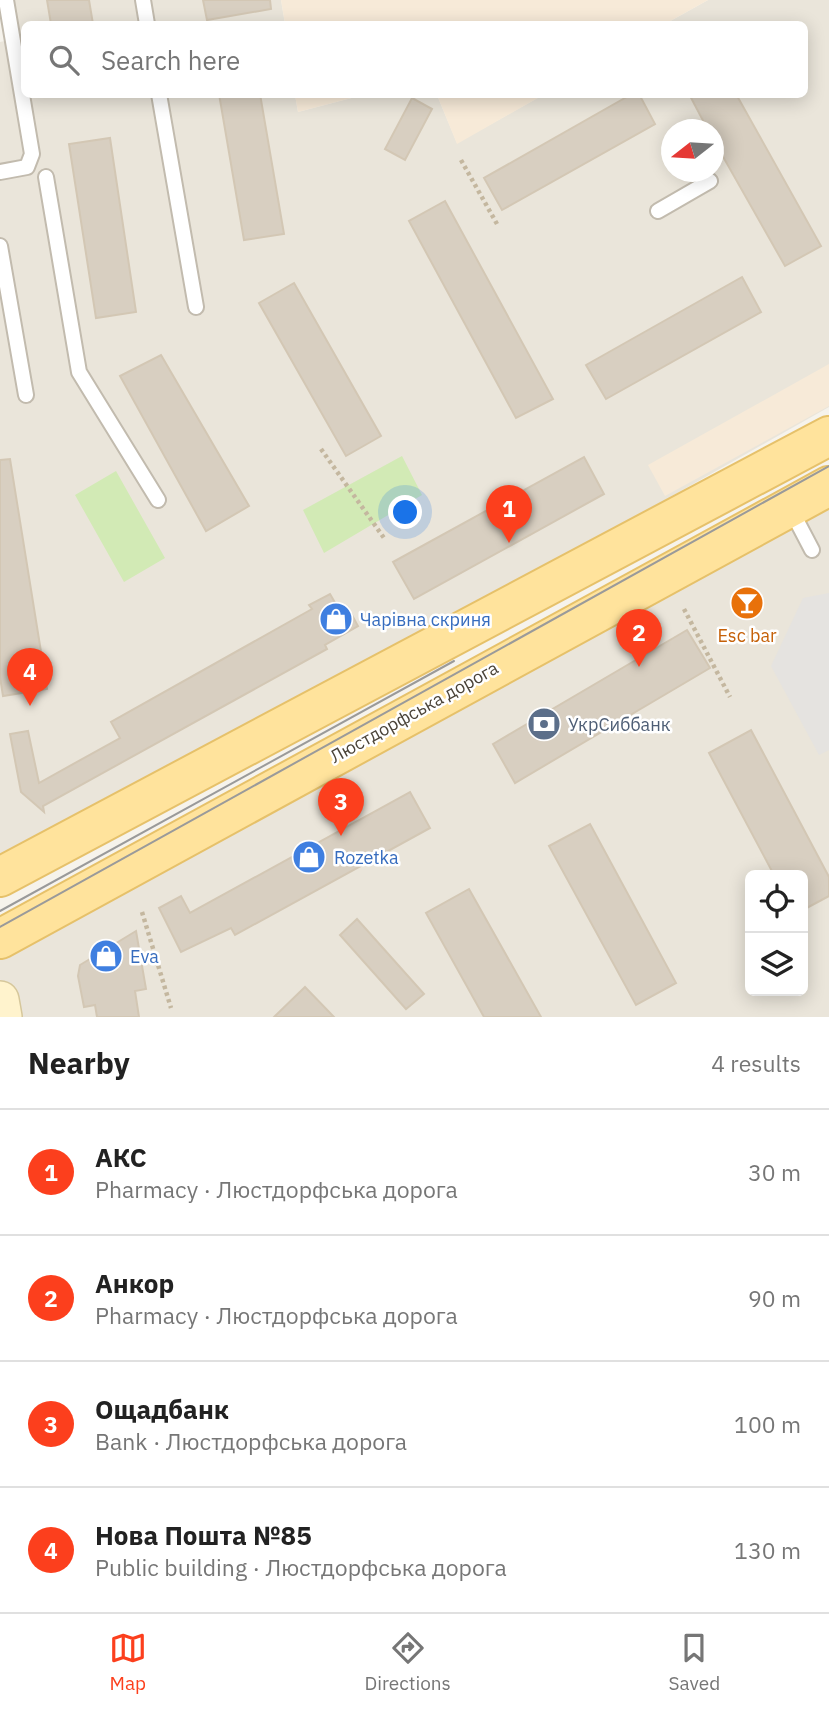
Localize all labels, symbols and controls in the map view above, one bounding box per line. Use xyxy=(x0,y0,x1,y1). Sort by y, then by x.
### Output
search box xyxy=(21,21,808,98)
icon: search xyxy=(45,41,83,79)
text: Search here xyxy=(101,43,240,77)
north arrow xyxy=(661,119,724,182)
pin: 1 xyxy=(486,485,532,543)
your location xyxy=(388,495,422,529)
bar icon: Esc bar xyxy=(728,584,766,622)
shop icon: Чарівна скриня xyxy=(317,600,355,638)
place label: Чарівна скриня xyxy=(360,608,491,631)
pin: 2 xyxy=(616,609,662,667)
place label: Esc bar xyxy=(717,624,777,647)
pin: 4 xyxy=(7,648,53,706)
street label: Люстдорфська дорога xyxy=(326,656,502,768)
bank icon: УкрСиббанк xyxy=(525,705,563,743)
place label: УкрСиббанк xyxy=(568,713,671,736)
pin: 3 xyxy=(318,778,364,836)
shop icon: Rozetka xyxy=(290,838,328,876)
place label: Rozetka xyxy=(334,846,399,869)
map controls xyxy=(745,870,808,996)
button: locate xyxy=(745,870,808,933)
button: layers xyxy=(745,933,808,996)
shop icon: Eva xyxy=(87,937,125,975)
place label: Eva xyxy=(130,945,159,968)
text: Nearby xyxy=(28,1043,130,1082)
text: 4 results xyxy=(711,1048,801,1078)
text: АКС xyxy=(95,1140,147,1174)
text: 1 xyxy=(44,1157,58,1187)
text: 30 m xyxy=(748,1157,801,1187)
text: Pharmacy · Люстдорфська дорога xyxy=(95,1174,458,1204)
text: Анкор xyxy=(95,1266,174,1300)
text: 2 xyxy=(44,1283,58,1313)
text: 90 m xyxy=(748,1283,801,1313)
text: Pharmacy · Люстдорфська дорога xyxy=(95,1300,458,1330)
text: Ощадбанк xyxy=(95,1392,229,1426)
text: 3 xyxy=(44,1409,58,1439)
text: 100 m xyxy=(734,1409,801,1439)
text: Bank · Люстдорфська дорога xyxy=(95,1426,407,1456)
text: Нова Пошта №85 xyxy=(95,1518,312,1552)
text: 4 xyxy=(44,1535,58,1565)
text: 130 m xyxy=(734,1535,801,1565)
text: Public building · Люстдорфська дорога xyxy=(95,1552,507,1582)
tab: Map xyxy=(109,1629,147,1695)
tab: Directions xyxy=(364,1629,451,1695)
tab: Saved xyxy=(669,1629,720,1695)

